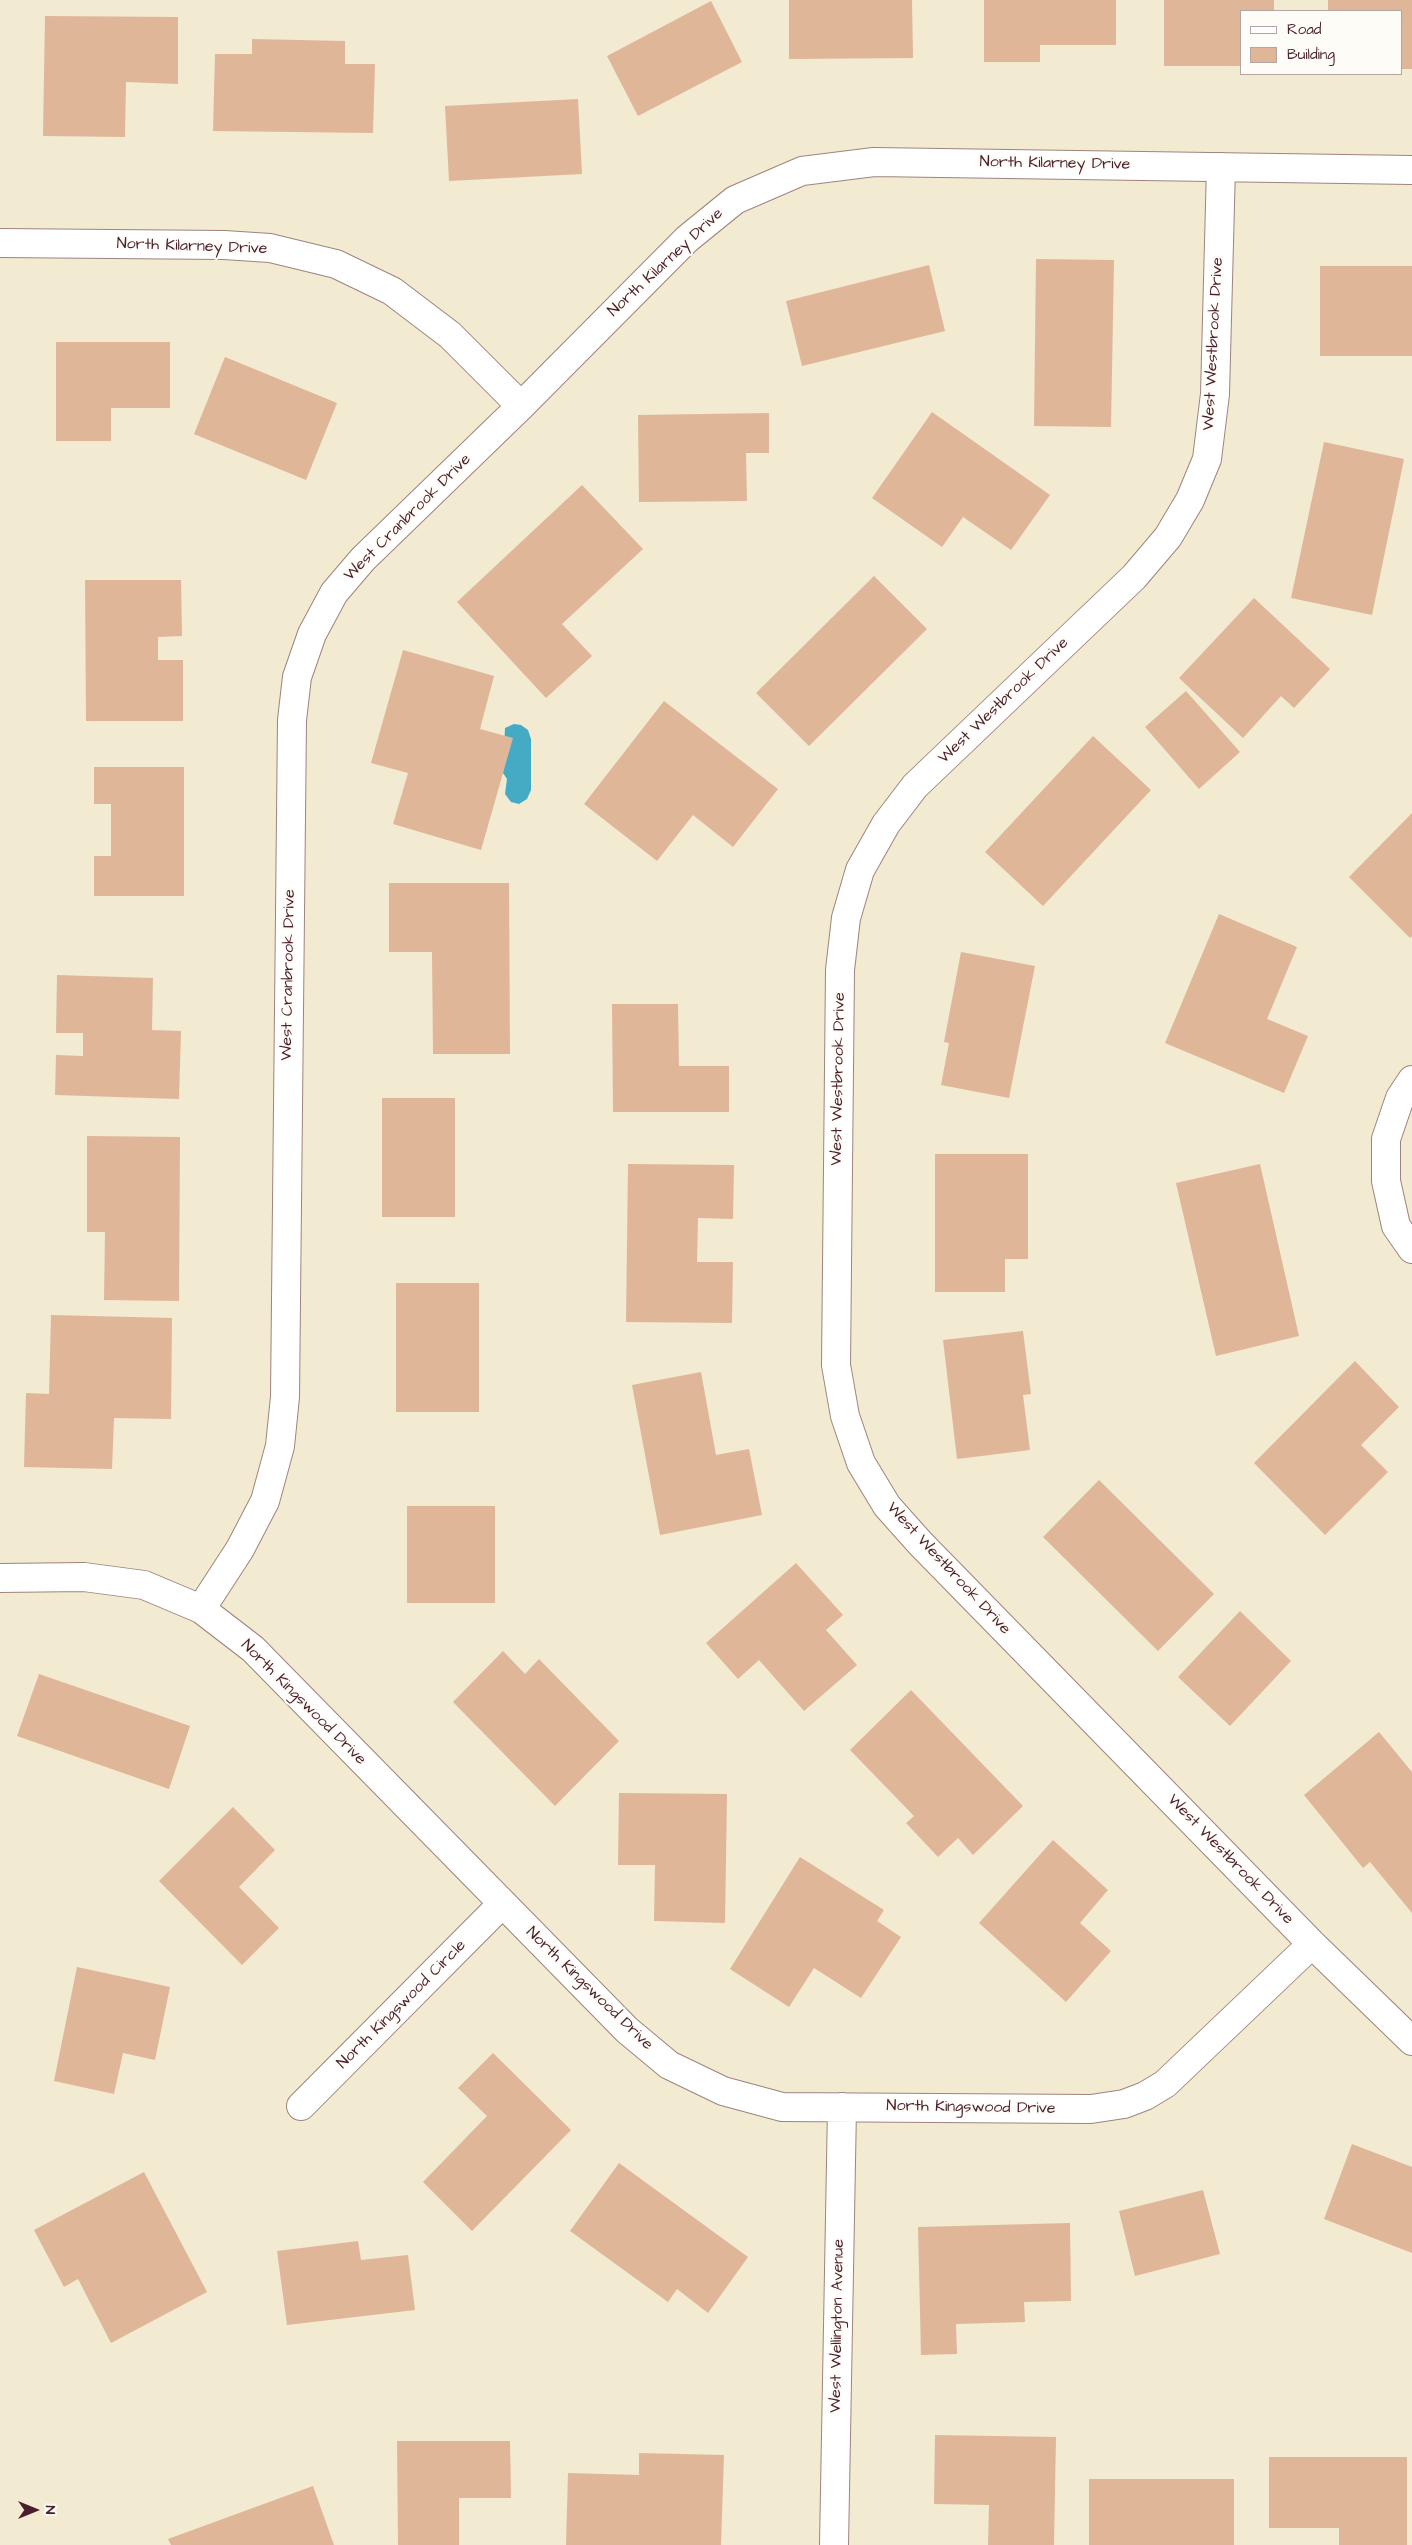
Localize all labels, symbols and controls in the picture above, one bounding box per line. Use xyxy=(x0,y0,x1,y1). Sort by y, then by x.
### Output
legend xyxy=(1240,10,1402,75)
text: Road xyxy=(1287,19,1321,40)
text: Building xyxy=(1287,44,1335,65)
street label: North Kilarney Drive xyxy=(980,153,1130,175)
street label: North Kilarney Drive xyxy=(604,205,728,321)
street label: North Kilarney Drive xyxy=(116,235,268,259)
street label: West Westbrook Drive xyxy=(1200,257,1228,431)
street label: West Cranbrook Drive xyxy=(341,451,475,585)
street label: West Westbrook Drive xyxy=(935,634,1073,768)
street label: West Cranbrook Drive xyxy=(278,889,300,1061)
street label: West Westbrook Drive xyxy=(828,992,850,1166)
street label: West Westbrook Drive xyxy=(882,1499,1014,1639)
street label: North Kingswood Drive xyxy=(236,1636,370,1770)
street label: West Westbrook Drive xyxy=(1163,1791,1297,1929)
street label: North Kingswood Drive xyxy=(521,1923,657,2055)
street label: North Kingswood Circle xyxy=(334,1937,470,2073)
street label: North Kingswood Drive xyxy=(886,2097,1056,2119)
street label: West Wellington Avenue xyxy=(827,2239,849,2413)
north arrow xyxy=(10,2485,60,2535)
text: N xyxy=(40,2506,60,2514)

